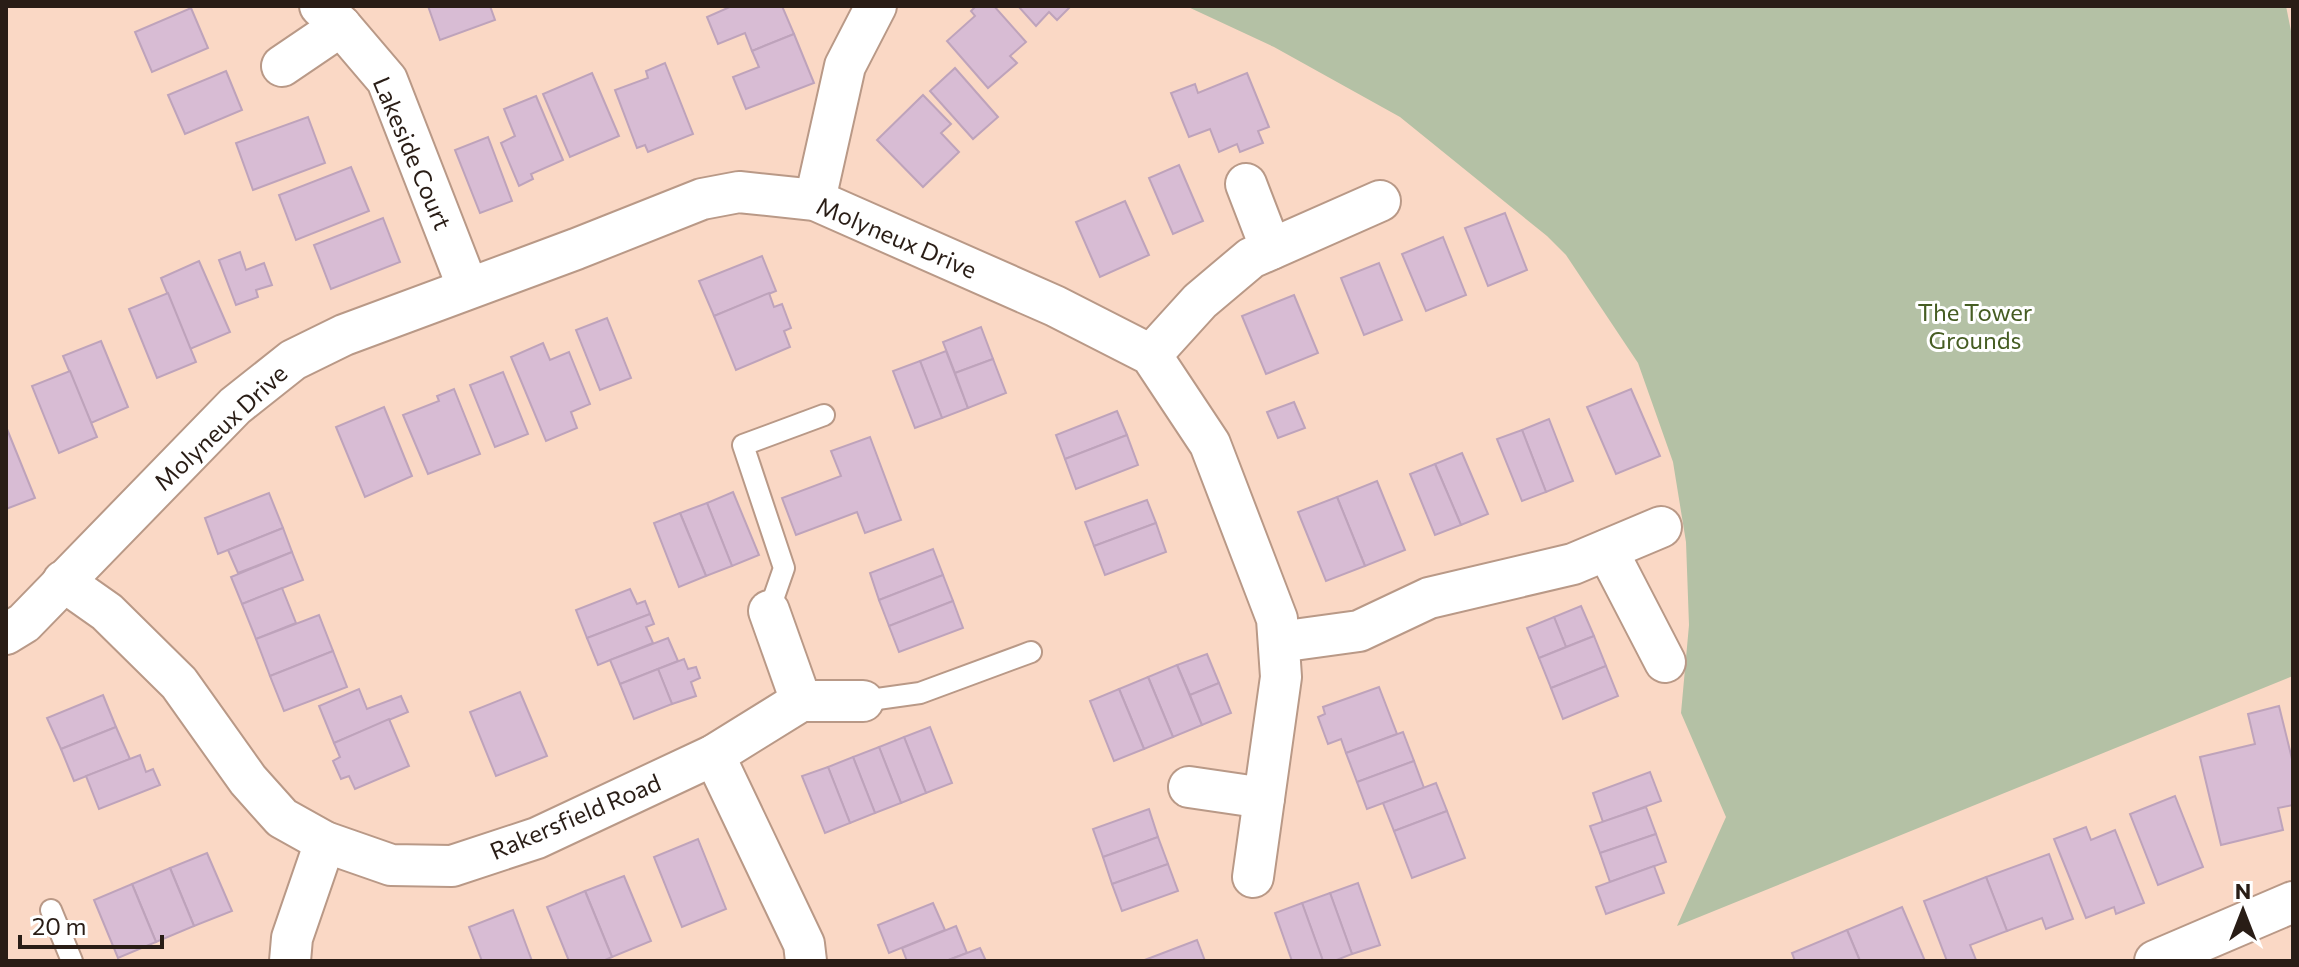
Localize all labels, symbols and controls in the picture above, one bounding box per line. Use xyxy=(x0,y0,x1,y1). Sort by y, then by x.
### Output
street label: Lakeside Court xyxy=(368,72,458,234)
street label: Molyneux Drive xyxy=(813,190,981,284)
park label: The Tower Grounds xyxy=(1918,297,2033,354)
street label: Molyneux Drive xyxy=(148,358,292,496)
street label: Rakersfield Road xyxy=(485,767,665,865)
north arrow xyxy=(2203,871,2283,951)
text: N xyxy=(2235,877,2251,904)
scale bar xyxy=(20,899,162,949)
text: 20 m xyxy=(32,911,86,940)

